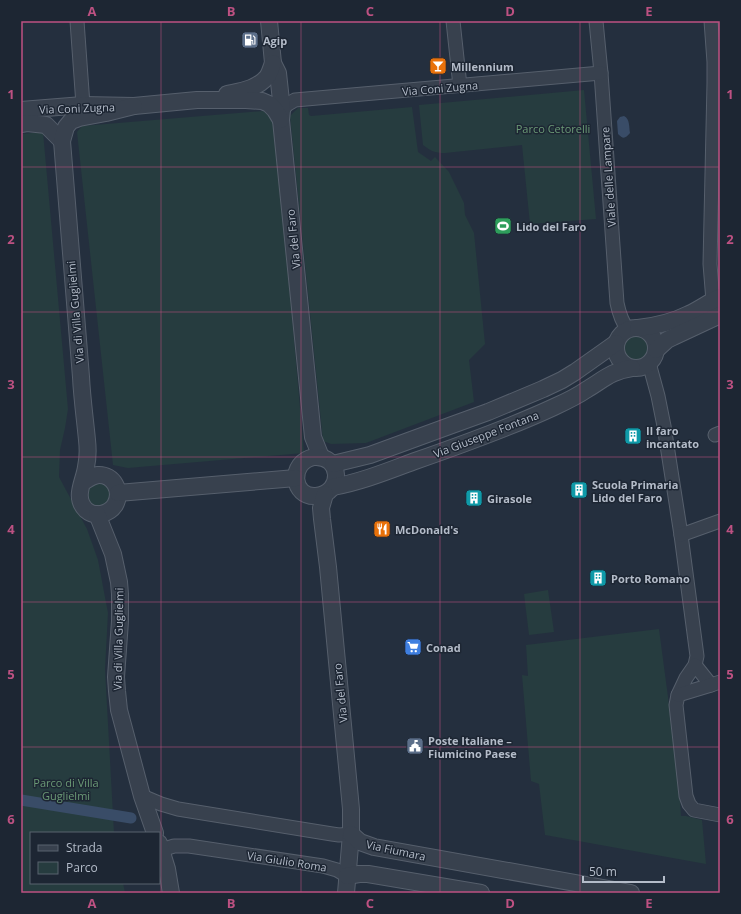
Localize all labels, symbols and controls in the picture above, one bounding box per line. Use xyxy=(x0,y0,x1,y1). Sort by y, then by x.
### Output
text: A xyxy=(88,2,97,20)
text: B xyxy=(227,2,236,20)
text: C xyxy=(366,2,374,20)
text: D xyxy=(505,2,515,20)
text: E xyxy=(645,2,653,20)
fuel station icon: Agip xyxy=(240,30,260,50)
place label: Agip xyxy=(263,33,287,48)
bar icon: Millennium xyxy=(428,56,448,76)
place label: Millennium xyxy=(451,59,514,74)
street label: Via Coni Zugna xyxy=(401,77,479,99)
text: 1 xyxy=(7,85,15,103)
text: 1 xyxy=(726,85,734,103)
street label: Via Coni Zugna xyxy=(39,99,115,117)
park label: Parco Cetorelli xyxy=(516,121,590,136)
street label: Viale delle Lampare xyxy=(597,126,619,228)
street label: Via del Faro xyxy=(282,208,304,269)
sports icon: Lido del Faro xyxy=(493,216,513,236)
place label: Lido del Faro xyxy=(516,219,587,234)
text: 2 xyxy=(7,230,15,248)
text: 2 xyxy=(726,230,734,248)
street label: Via di Villa Guglielmi xyxy=(63,260,87,364)
text: 3 xyxy=(7,375,15,393)
text: 3 xyxy=(726,375,734,393)
street label: Via Giuseppe Fontana xyxy=(431,407,541,461)
place label: Il faro incantato xyxy=(646,423,699,451)
building icon: Il faro incantato xyxy=(623,426,643,446)
place label: Scuola Primaria Lido del Faro xyxy=(592,477,678,505)
building icon: Scuola Primaria Lido del Faro xyxy=(569,480,589,500)
building icon: Girasole xyxy=(464,488,484,508)
place label: Girasole xyxy=(487,491,533,506)
restaurant icon: McDonald's xyxy=(372,519,392,539)
text: 4 xyxy=(7,520,15,538)
text: 4 xyxy=(726,520,734,538)
place label: McDonald's xyxy=(395,522,459,537)
building icon: Porto Romano xyxy=(588,568,608,588)
place label: Porto Romano xyxy=(611,571,690,586)
street label: Via di Villa Guglielmi xyxy=(110,588,126,690)
supermarket icon: Conad xyxy=(403,637,423,657)
place label: Conad xyxy=(426,640,461,655)
street label: Via del Faro xyxy=(329,662,351,723)
text: 5 xyxy=(7,665,15,683)
text: 5 xyxy=(726,665,734,683)
place label: Poste Italiane – Fiumicino Paese xyxy=(428,733,517,761)
public building icon: Poste Italiane – Fiumicino Paese xyxy=(405,736,425,756)
park label: Parco di Villa Guglielmi xyxy=(33,775,99,803)
text: 6 xyxy=(7,810,15,828)
text: 6 xyxy=(726,810,734,828)
legend xyxy=(30,832,160,884)
street label: Via Fiumara xyxy=(365,836,427,864)
text: Strada xyxy=(66,839,102,856)
street label: Via Giulio Roma xyxy=(246,847,328,875)
scale bar xyxy=(583,858,664,884)
text: Parco xyxy=(66,859,98,876)
text: 50 m xyxy=(589,863,617,880)
text: A xyxy=(88,894,97,912)
text: B xyxy=(227,894,236,912)
text: C xyxy=(366,894,374,912)
text: D xyxy=(505,894,515,912)
text: E xyxy=(645,894,653,912)

